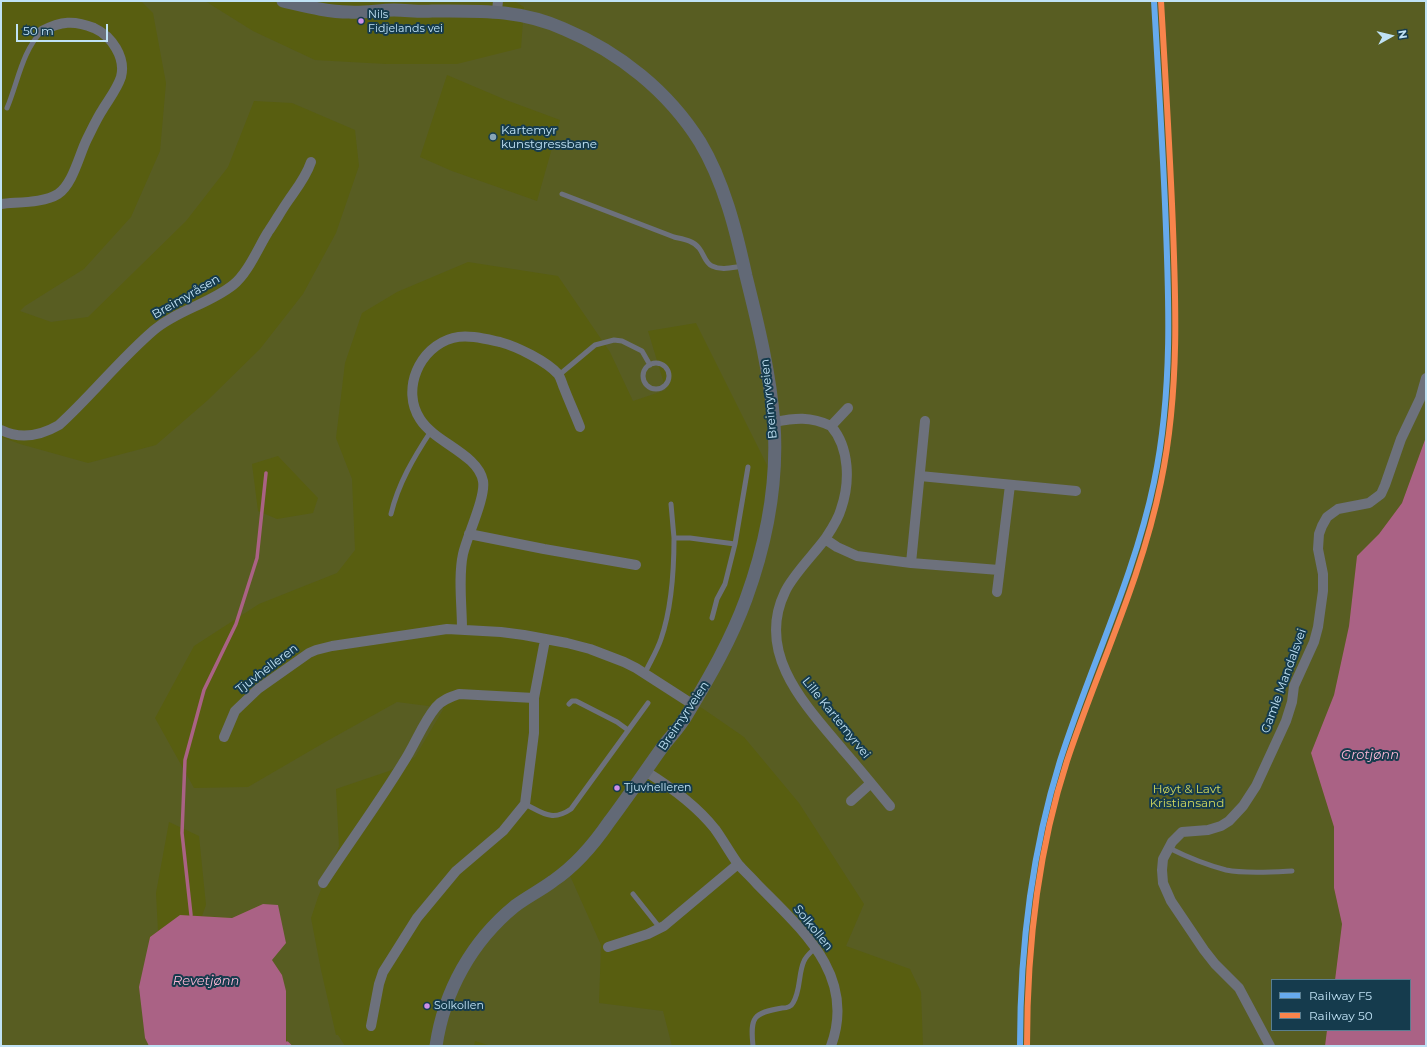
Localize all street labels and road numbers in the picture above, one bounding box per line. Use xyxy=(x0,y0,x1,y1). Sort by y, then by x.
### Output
street label: Breimyråsen xyxy=(150,272,222,322)
street label: Breimyrveien xyxy=(758,358,780,440)
street label: Gamle Mandalsvei xyxy=(1258,627,1310,735)
street label: Tjuvhelleren xyxy=(233,641,301,697)
street label: Lille Kartemyrvei xyxy=(799,675,873,761)
street label: Breimyrveien xyxy=(656,679,712,753)
street label: Solkollen xyxy=(790,902,836,954)

